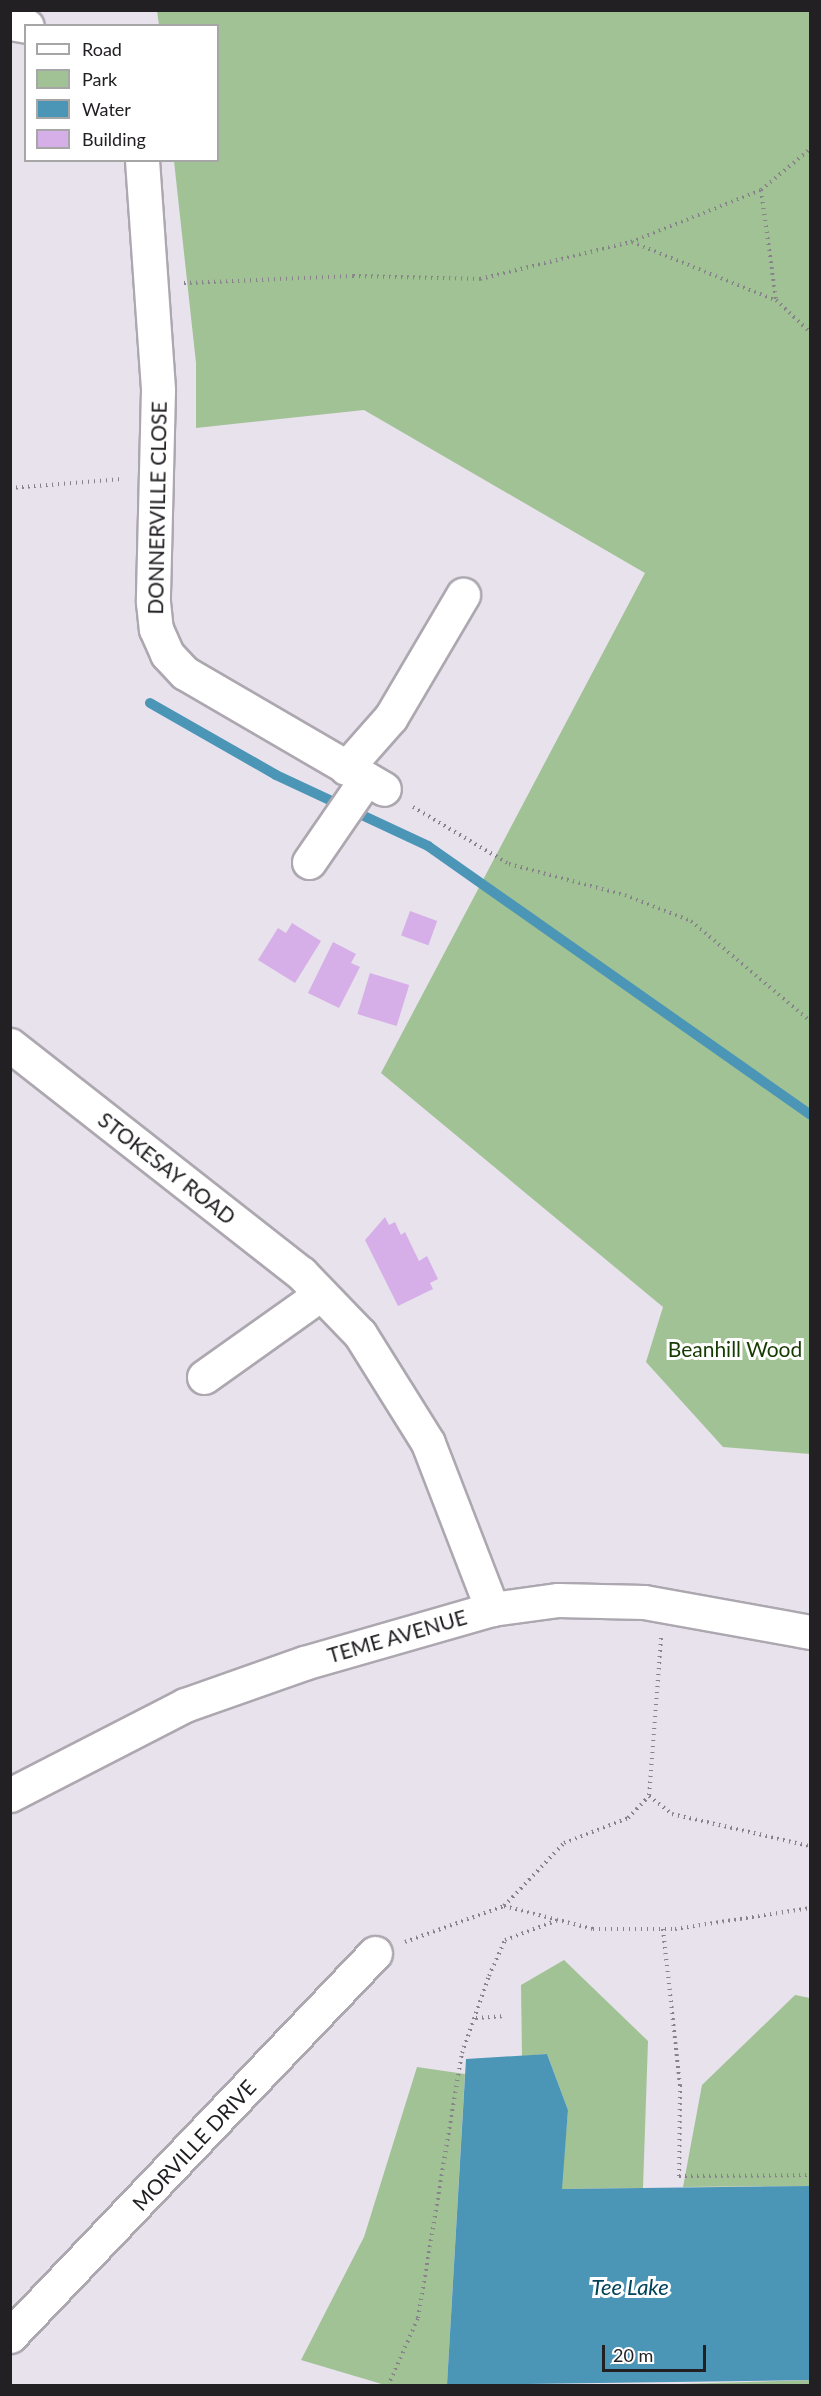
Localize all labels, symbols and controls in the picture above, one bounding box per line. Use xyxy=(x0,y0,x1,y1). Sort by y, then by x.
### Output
legend xyxy=(24,24,219,162)
text: Road xyxy=(82,38,122,60)
text: Park xyxy=(82,68,117,90)
text: Water xyxy=(82,98,131,120)
text: Building xyxy=(82,128,146,150)
street label: DONNERVILLE CLOSE xyxy=(143,401,171,615)
street label: STOKESAY ROAD xyxy=(93,1106,241,1230)
park label: Beanhill Wood xyxy=(668,1336,802,1362)
street label: TEME AVENUE xyxy=(324,1604,470,1668)
street label: MORVILLE DRIVE xyxy=(127,2074,261,2216)
water label: Tee Lake xyxy=(591,2274,669,2300)
scale bar xyxy=(605,2333,708,2371)
text: 20 m xyxy=(613,2344,653,2366)

